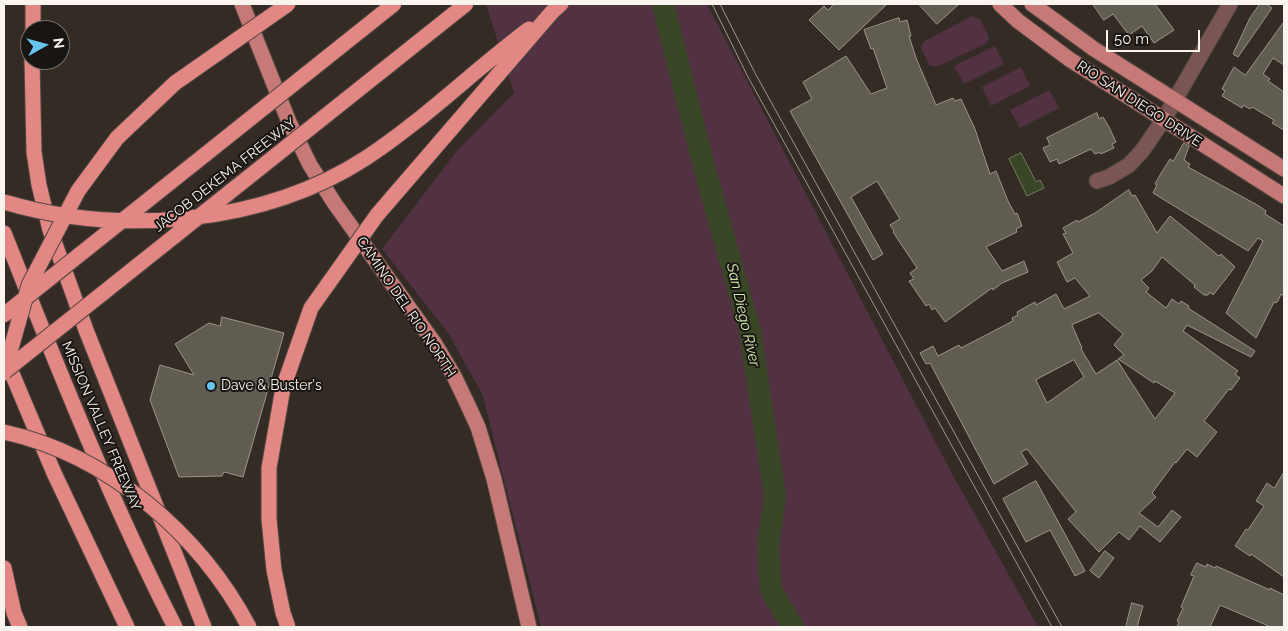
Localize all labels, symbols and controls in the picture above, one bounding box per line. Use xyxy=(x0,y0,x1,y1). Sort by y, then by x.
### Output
north arrow xyxy=(20,20,70,70)
scale bar xyxy=(1108,20,1202,52)
text: 50 m xyxy=(1114,30,1149,48)
text: N xyxy=(50,37,67,50)
street label: RIO SAN DIEGO DRIVE xyxy=(1073,57,1205,151)
street label: JACOB DEKEMA FREEWAY xyxy=(151,114,299,236)
street label: CAMINO DEL RIO NORTH xyxy=(353,234,459,380)
water label: San Diego River xyxy=(722,262,764,368)
street label: MISSION VALLEY FREEWAY xyxy=(58,339,144,513)
place label: Dave & Buster's xyxy=(221,378,322,394)
marker: Dave & Buster's xyxy=(205,380,217,392)

